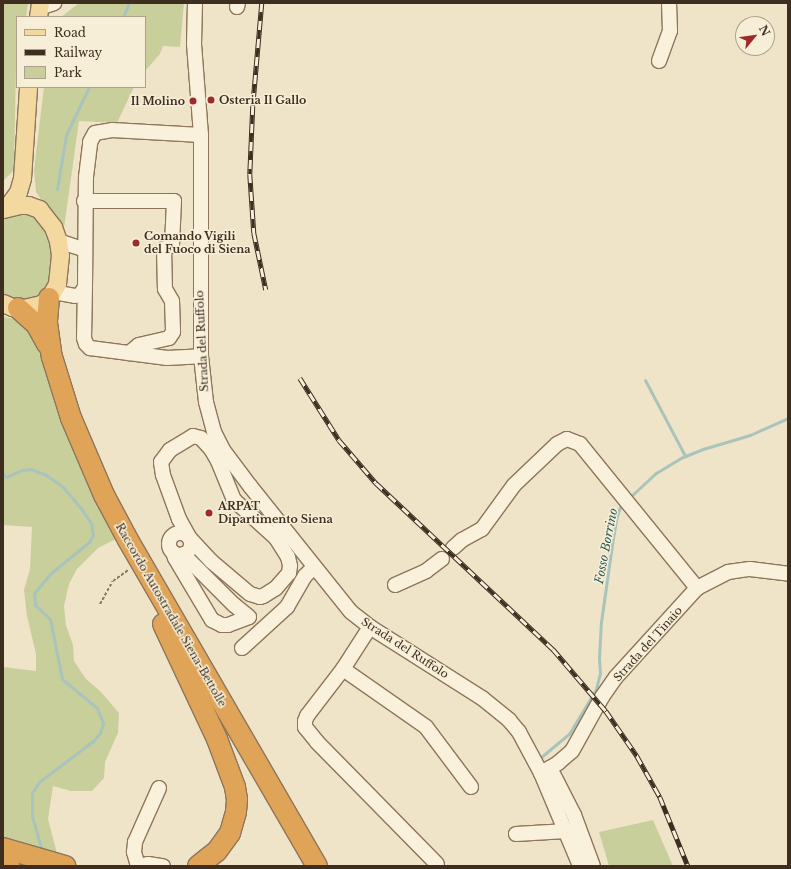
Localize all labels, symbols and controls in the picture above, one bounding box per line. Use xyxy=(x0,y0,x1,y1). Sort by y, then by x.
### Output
legend xyxy=(16,16,146,88)
north arrow xyxy=(735,16,775,56)
text: N xyxy=(756,23,773,39)
text: Road xyxy=(54,25,86,40)
text: Railway xyxy=(54,45,102,60)
text: Park xyxy=(54,65,82,80)
place label: Osteria Il Gallo xyxy=(219,93,306,107)
place label: Il Molino xyxy=(131,94,185,108)
marker: Osteria Il Gallo xyxy=(206,95,216,105)
marker: Il Molino xyxy=(188,96,198,106)
place label: Comando Vigili del Fuoco di Siena xyxy=(144,230,250,256)
marker: Comando Vigili del Fuoco di Siena xyxy=(131,238,141,248)
street label: Strada del Ruffolo xyxy=(193,290,211,392)
place label: ARPAT Dipartimento Siena xyxy=(218,500,333,526)
marker: ARPAT Dipartimento Siena xyxy=(203,507,215,519)
water label: Fosso Borrino xyxy=(592,507,620,585)
street label: Raccordo Autostradale Siena-Bettolle xyxy=(113,521,229,709)
street label: Strada del Tinaio xyxy=(611,604,685,684)
street label: Strada del Ruffolo xyxy=(359,615,451,681)

